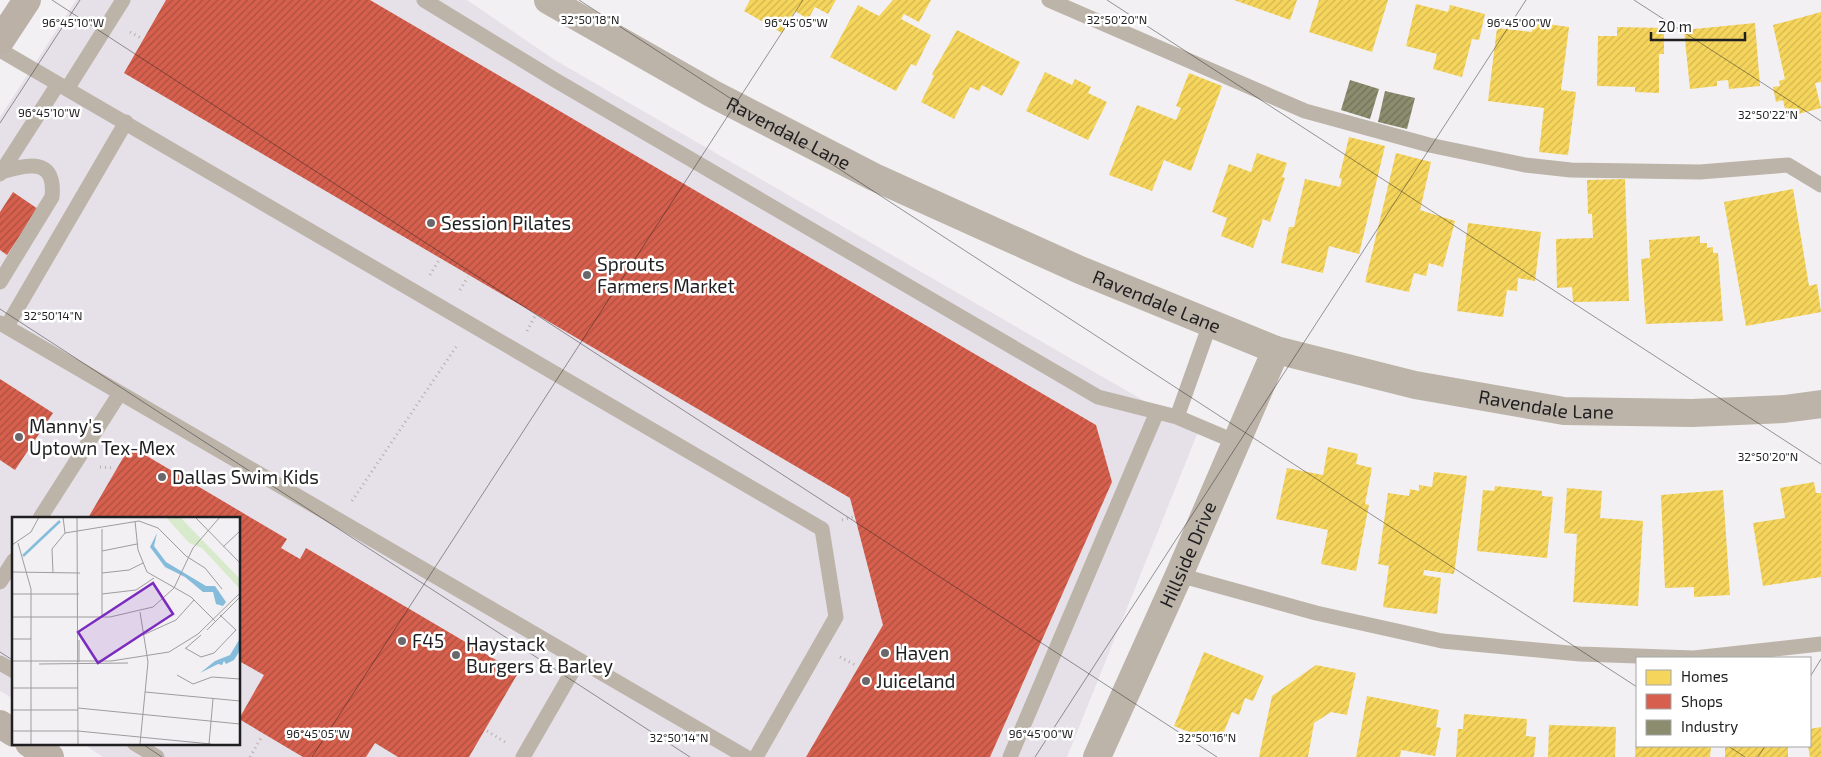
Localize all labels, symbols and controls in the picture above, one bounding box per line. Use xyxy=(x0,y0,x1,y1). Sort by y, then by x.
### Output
scale bar xyxy=(1651,10,1745,42)
text: 32°50'18"N xyxy=(561,12,619,26)
text: 32°50'20"N xyxy=(1087,12,1147,26)
text: 96°45'10"W xyxy=(42,15,104,29)
text: 96°45'05"W xyxy=(764,15,828,29)
text: 96°45'00"W xyxy=(1487,15,1551,29)
text: 20 m xyxy=(1658,17,1692,35)
street label: Ravendale Lane xyxy=(723,91,855,174)
text: 96°45'10"W xyxy=(18,105,80,119)
text: 32°50'22"N xyxy=(1738,107,1798,121)
place label: Session Pilates xyxy=(441,211,571,234)
marker: Session Pilates xyxy=(425,217,437,229)
place label: Sprouts Farmers Market xyxy=(597,252,735,297)
street label: Ravendale Lane xyxy=(1090,264,1224,337)
marker: Sprouts Farmers Market xyxy=(581,269,593,281)
text: 32°50'14"N xyxy=(24,308,82,322)
street label: Ravendale Lane xyxy=(1477,384,1614,423)
place label: Manny's Uptown Tex-Mex xyxy=(29,414,175,459)
marker: Manny's Uptown Tex-Mex xyxy=(13,431,25,443)
text: 32°50'20"N xyxy=(1738,449,1798,463)
place label: Dallas Swim Kids xyxy=(172,465,319,488)
marker: Dallas Swim Kids xyxy=(156,471,168,483)
street label: Hillside Drive xyxy=(1154,498,1220,611)
inset map xyxy=(12,517,240,744)
place label: F45 xyxy=(412,629,444,652)
place label: Haystack Burgers & Barley xyxy=(466,632,613,677)
marker: F45 xyxy=(396,635,408,647)
place label: Haven xyxy=(895,641,949,664)
marker: Haven xyxy=(879,647,891,659)
marker: Haystack Burgers & Barley xyxy=(450,649,462,661)
legend xyxy=(1636,657,1811,747)
text: Homes xyxy=(1681,667,1728,685)
place label: Juiceland xyxy=(876,669,955,692)
marker: Juiceland xyxy=(860,675,872,687)
text: Shops xyxy=(1681,692,1723,710)
text: Industry xyxy=(1681,717,1738,735)
text: 96°45'05"W xyxy=(286,726,350,740)
text: 96°45'00"W xyxy=(1009,726,1073,740)
text: 32°50'14"N xyxy=(650,730,708,744)
text: 32°50'16"N xyxy=(1178,730,1236,744)

